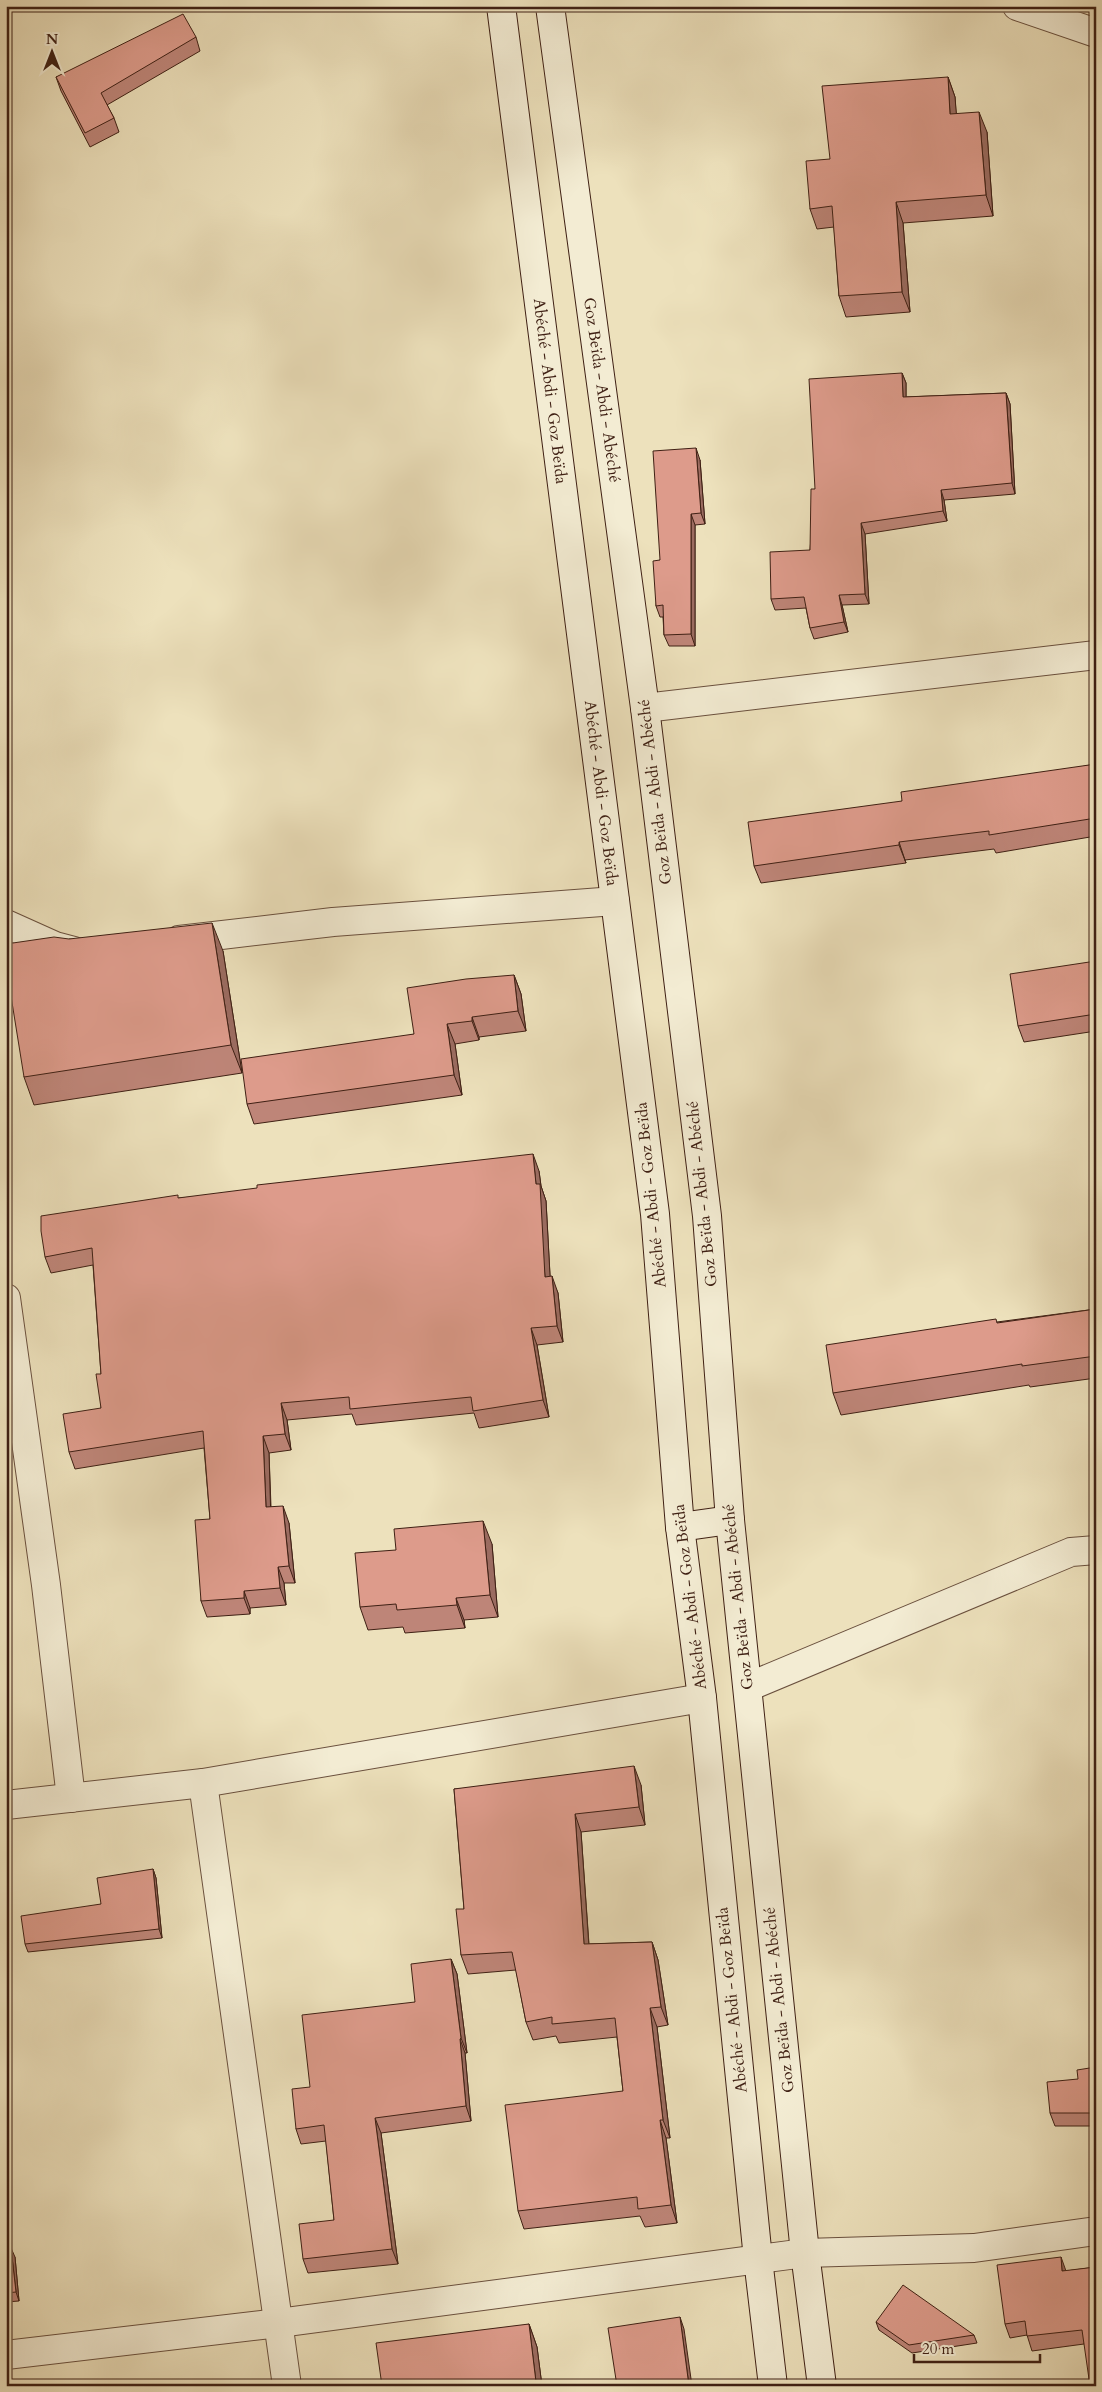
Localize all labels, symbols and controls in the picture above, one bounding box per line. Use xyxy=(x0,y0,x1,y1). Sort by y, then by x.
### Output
north arrow xyxy=(28,28,78,78)
text: N xyxy=(46,30,58,49)
street label: Goz Beïda - Abdi - Abéché xyxy=(578,296,626,484)
street label: Abéché - Abdi - Goz Beïda xyxy=(528,297,572,485)
street label: Goz Beïda - Abdi - Abéché xyxy=(633,698,677,886)
street label: Abéché - Abdi - Goz Beïda xyxy=(579,699,623,887)
street label: Goz Beïda - Abdi - Abéché xyxy=(681,1100,723,1288)
street label: Abéché - Abdi - Goz Beïda xyxy=(630,1101,672,1289)
street label: Abéché - Abdi - Goz Beïda xyxy=(668,1503,712,1691)
street label: Goz Beïda - Abdi - Abéché xyxy=(717,1503,759,1691)
street label: Abéché - Abdi - Goz Beïda xyxy=(711,1906,753,2094)
street label: Goz Beïda - Abdi - Abéché xyxy=(758,1906,800,2094)
scale bar xyxy=(914,2332,1041,2364)
text: 20 m xyxy=(922,2339,954,2359)

